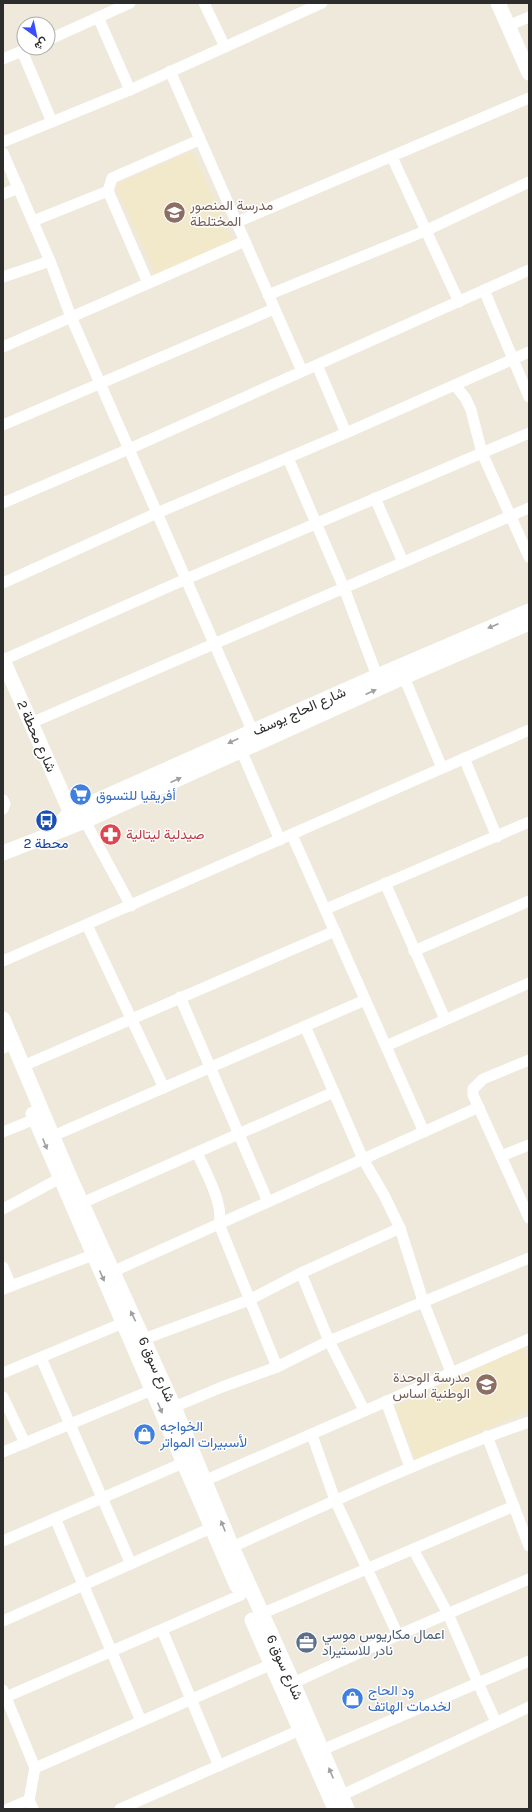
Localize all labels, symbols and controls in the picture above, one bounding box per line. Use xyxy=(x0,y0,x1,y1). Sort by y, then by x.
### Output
north arrow xyxy=(16,16,56,56)
text: ش xyxy=(32,35,50,53)
place label: مدرسة المنصور المختلطة xyxy=(189,197,273,230)
school or university icon: مدرسة المنصور المختلطة xyxy=(161,200,187,226)
one-way arrow xyxy=(487,624,499,630)
street label: شارع الحاج يوسف xyxy=(250,683,349,741)
one-way arrow xyxy=(365,689,376,695)
street label: شارع محطة 2 xyxy=(11,698,60,775)
one-way arrow xyxy=(227,738,239,744)
one-way arrow xyxy=(170,777,181,783)
supermarket icon: أفريقيا للتسوق xyxy=(67,782,93,808)
place label: أفريقيا للتسوق xyxy=(96,787,176,804)
bus stop icon: محطة 2 xyxy=(33,808,59,834)
pharmacy icon: صيدلية ليتالية xyxy=(97,821,123,847)
place label: صيدلية ليتالية xyxy=(126,826,205,843)
place label: محطة 2 xyxy=(23,835,69,852)
one-way arrow xyxy=(42,1138,48,1150)
one-way arrow xyxy=(99,1270,105,1281)
one-way arrow xyxy=(130,1311,136,1322)
street label: شارع سوق 6 xyxy=(133,1334,179,1405)
place label: مدرسة الوحدة الوطنية اساس xyxy=(392,1369,470,1402)
school or university icon: مدرسة الوحدة الوطنية اساس xyxy=(473,1372,499,1398)
one-way arrow xyxy=(157,1402,163,1413)
place label: الخواجه لأسبيرات المواتر xyxy=(159,1418,247,1451)
shop icon: الخواجه لأسبيرات المواتر xyxy=(132,1421,158,1447)
one-way arrow xyxy=(220,1520,226,1531)
place label: اعمال مكاريوس موسي نادر للاستيراد xyxy=(322,1626,445,1659)
office icon: اعمال مكاريوس موسي نادر للاستيراد xyxy=(294,1629,320,1655)
street label: شارع سوق 6 xyxy=(261,1632,307,1703)
place label: ود الحاج لخدمات الهاتف xyxy=(368,1682,451,1715)
shop icon: ود الحاج لخدمات الهاتف xyxy=(340,1685,366,1711)
one-way arrow xyxy=(328,1767,334,1779)

